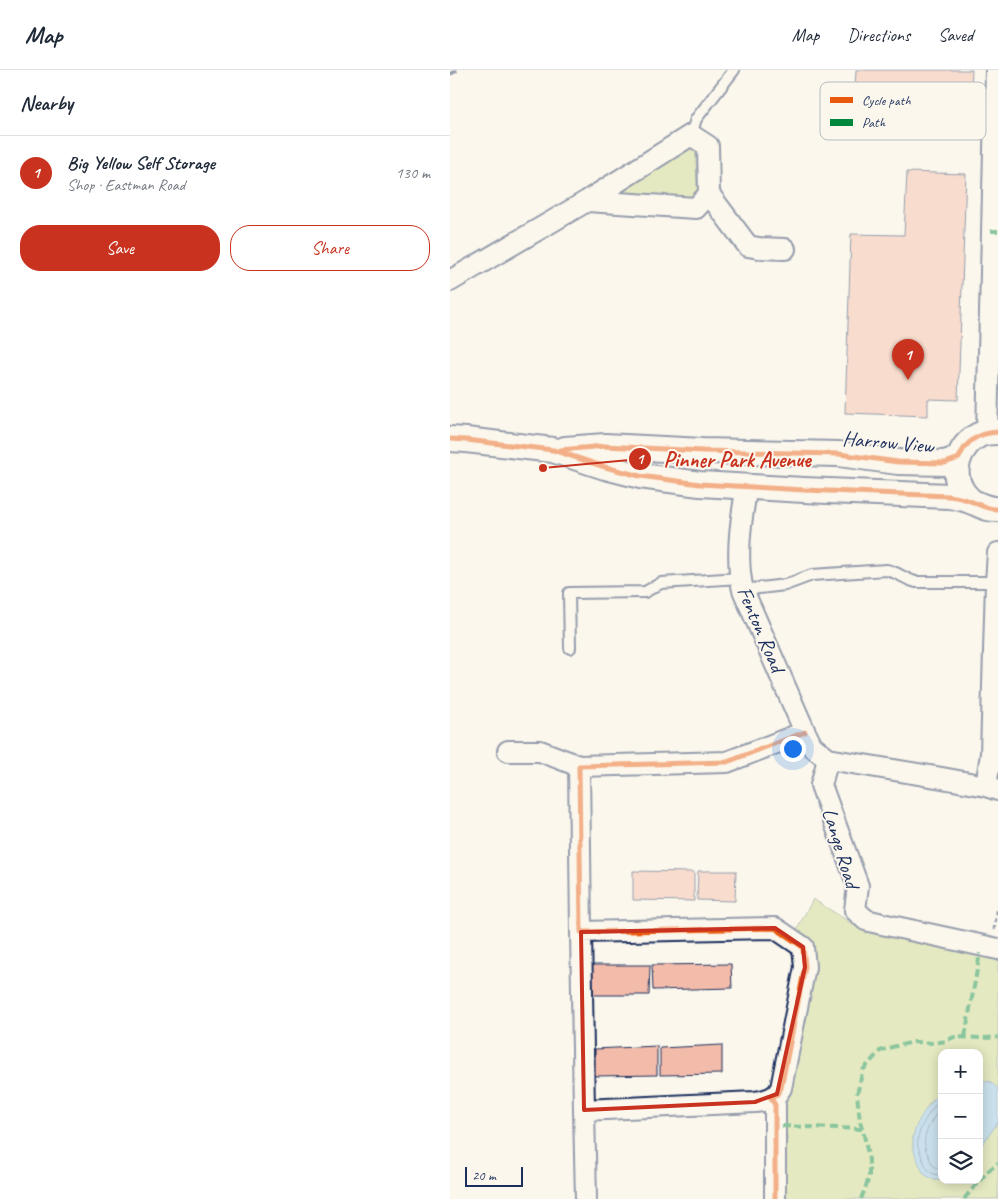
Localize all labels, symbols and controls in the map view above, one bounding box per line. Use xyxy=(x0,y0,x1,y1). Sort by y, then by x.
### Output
text: Map xyxy=(25,20,62,50)
text: Map xyxy=(792,24,819,46)
text: Directions xyxy=(847,24,910,46)
text: Saved xyxy=(938,24,973,46)
legend xyxy=(820,82,986,140)
text: Nearby xyxy=(20,90,73,116)
text: Cycle path xyxy=(862,92,911,109)
text: Path xyxy=(862,114,886,131)
text: Big Yellow Self Storage xyxy=(67,151,215,175)
text: 1 xyxy=(32,163,40,183)
text: 130 m xyxy=(396,163,430,183)
text: Shop · Eastman Road xyxy=(67,175,185,195)
button: Save xyxy=(20,225,220,271)
button: Share xyxy=(230,225,430,271)
pin: 1 xyxy=(892,339,924,380)
street label: Harrow View xyxy=(841,425,937,459)
callout: Pinner Park Avenue xyxy=(628,441,820,478)
text: Pinner Park Avenue xyxy=(663,446,812,474)
text: 1 xyxy=(637,450,646,469)
street label: Fenton Road xyxy=(731,582,792,679)
your location xyxy=(780,736,806,762)
street label: Lange Road xyxy=(817,805,866,894)
map controls xyxy=(938,1049,983,1184)
button: + xyxy=(938,1049,983,1094)
button: − xyxy=(938,1094,983,1139)
button: layers xyxy=(938,1139,983,1184)
scale bar xyxy=(465,1164,522,1187)
text: 20 m xyxy=(472,1167,496,1184)

